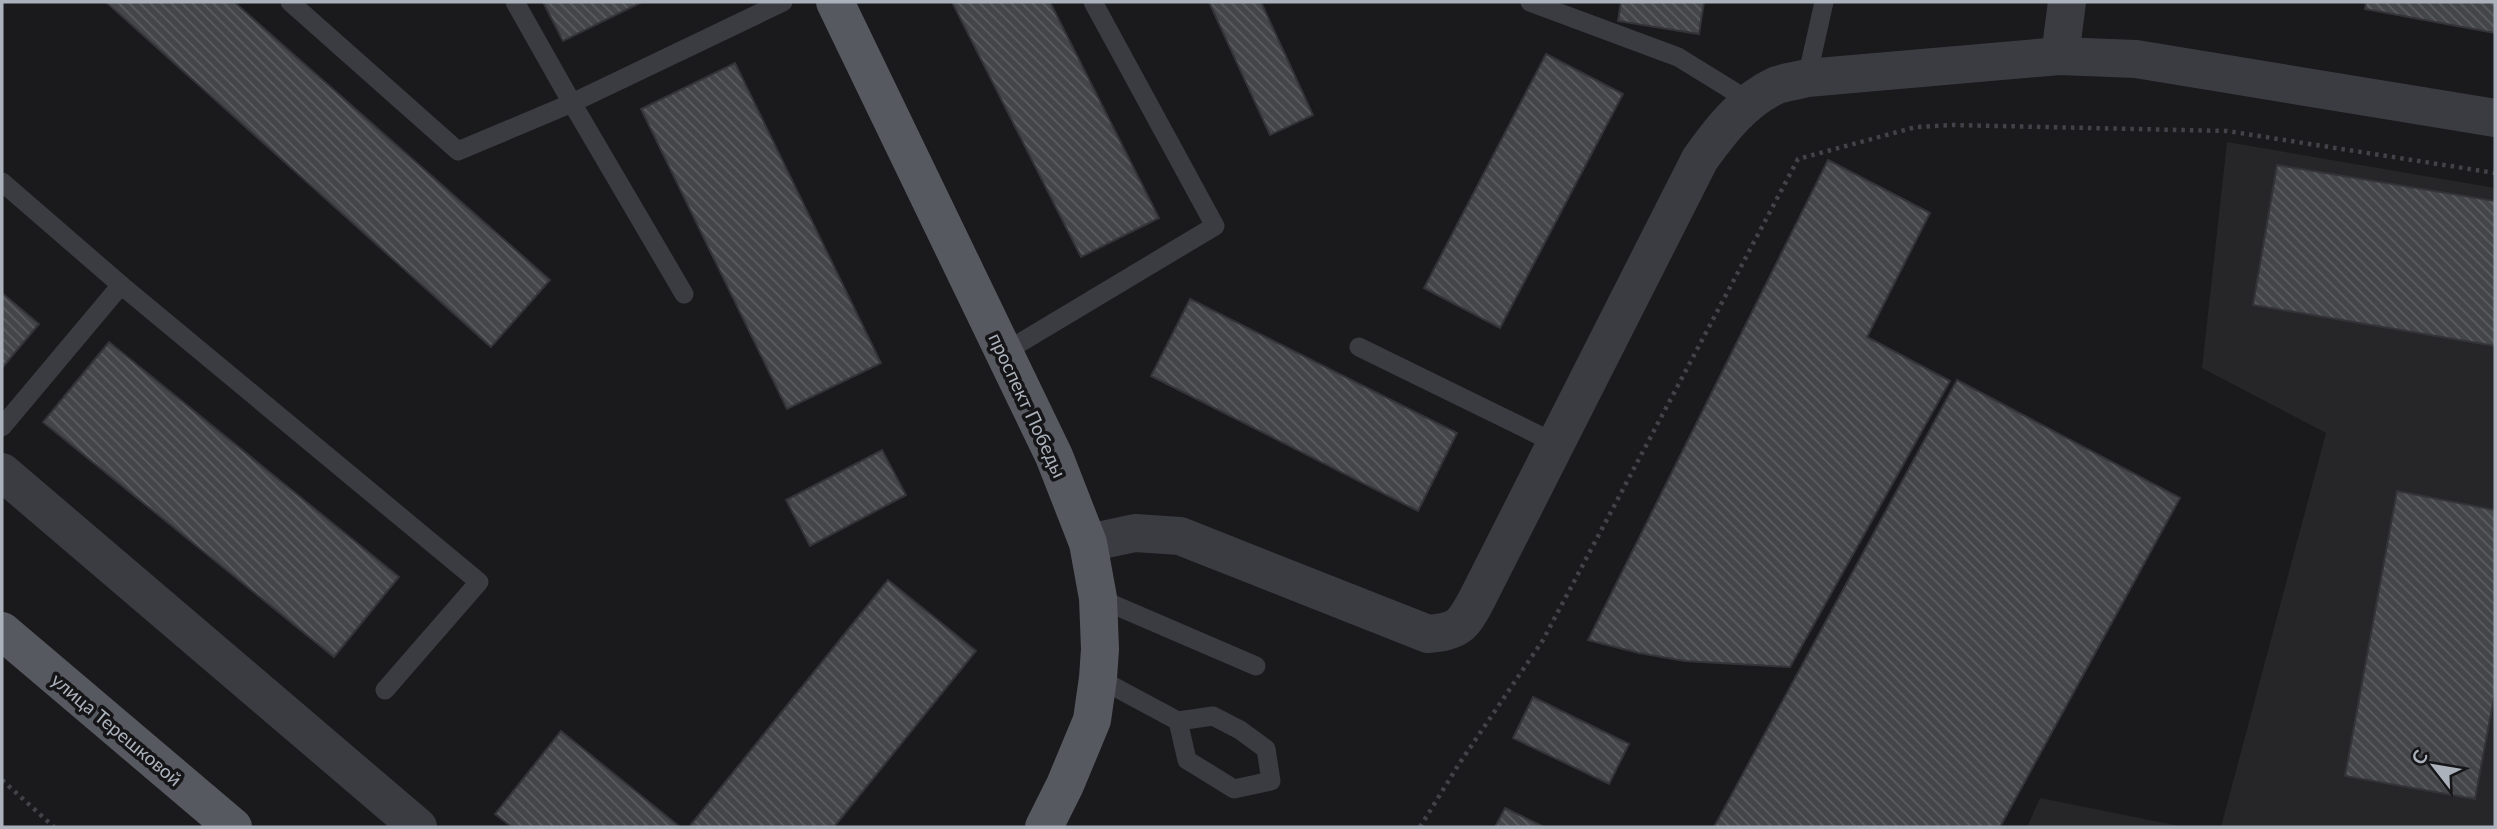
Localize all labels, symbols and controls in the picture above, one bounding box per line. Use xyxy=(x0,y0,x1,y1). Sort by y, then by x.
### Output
street label: проспект Победы xyxy=(984,329,1072,481)
street label: улица Терешковой xyxy=(47,668,187,790)
north arrow xyxy=(2399,731,2469,801)
text: С xyxy=(2406,745,2432,768)

